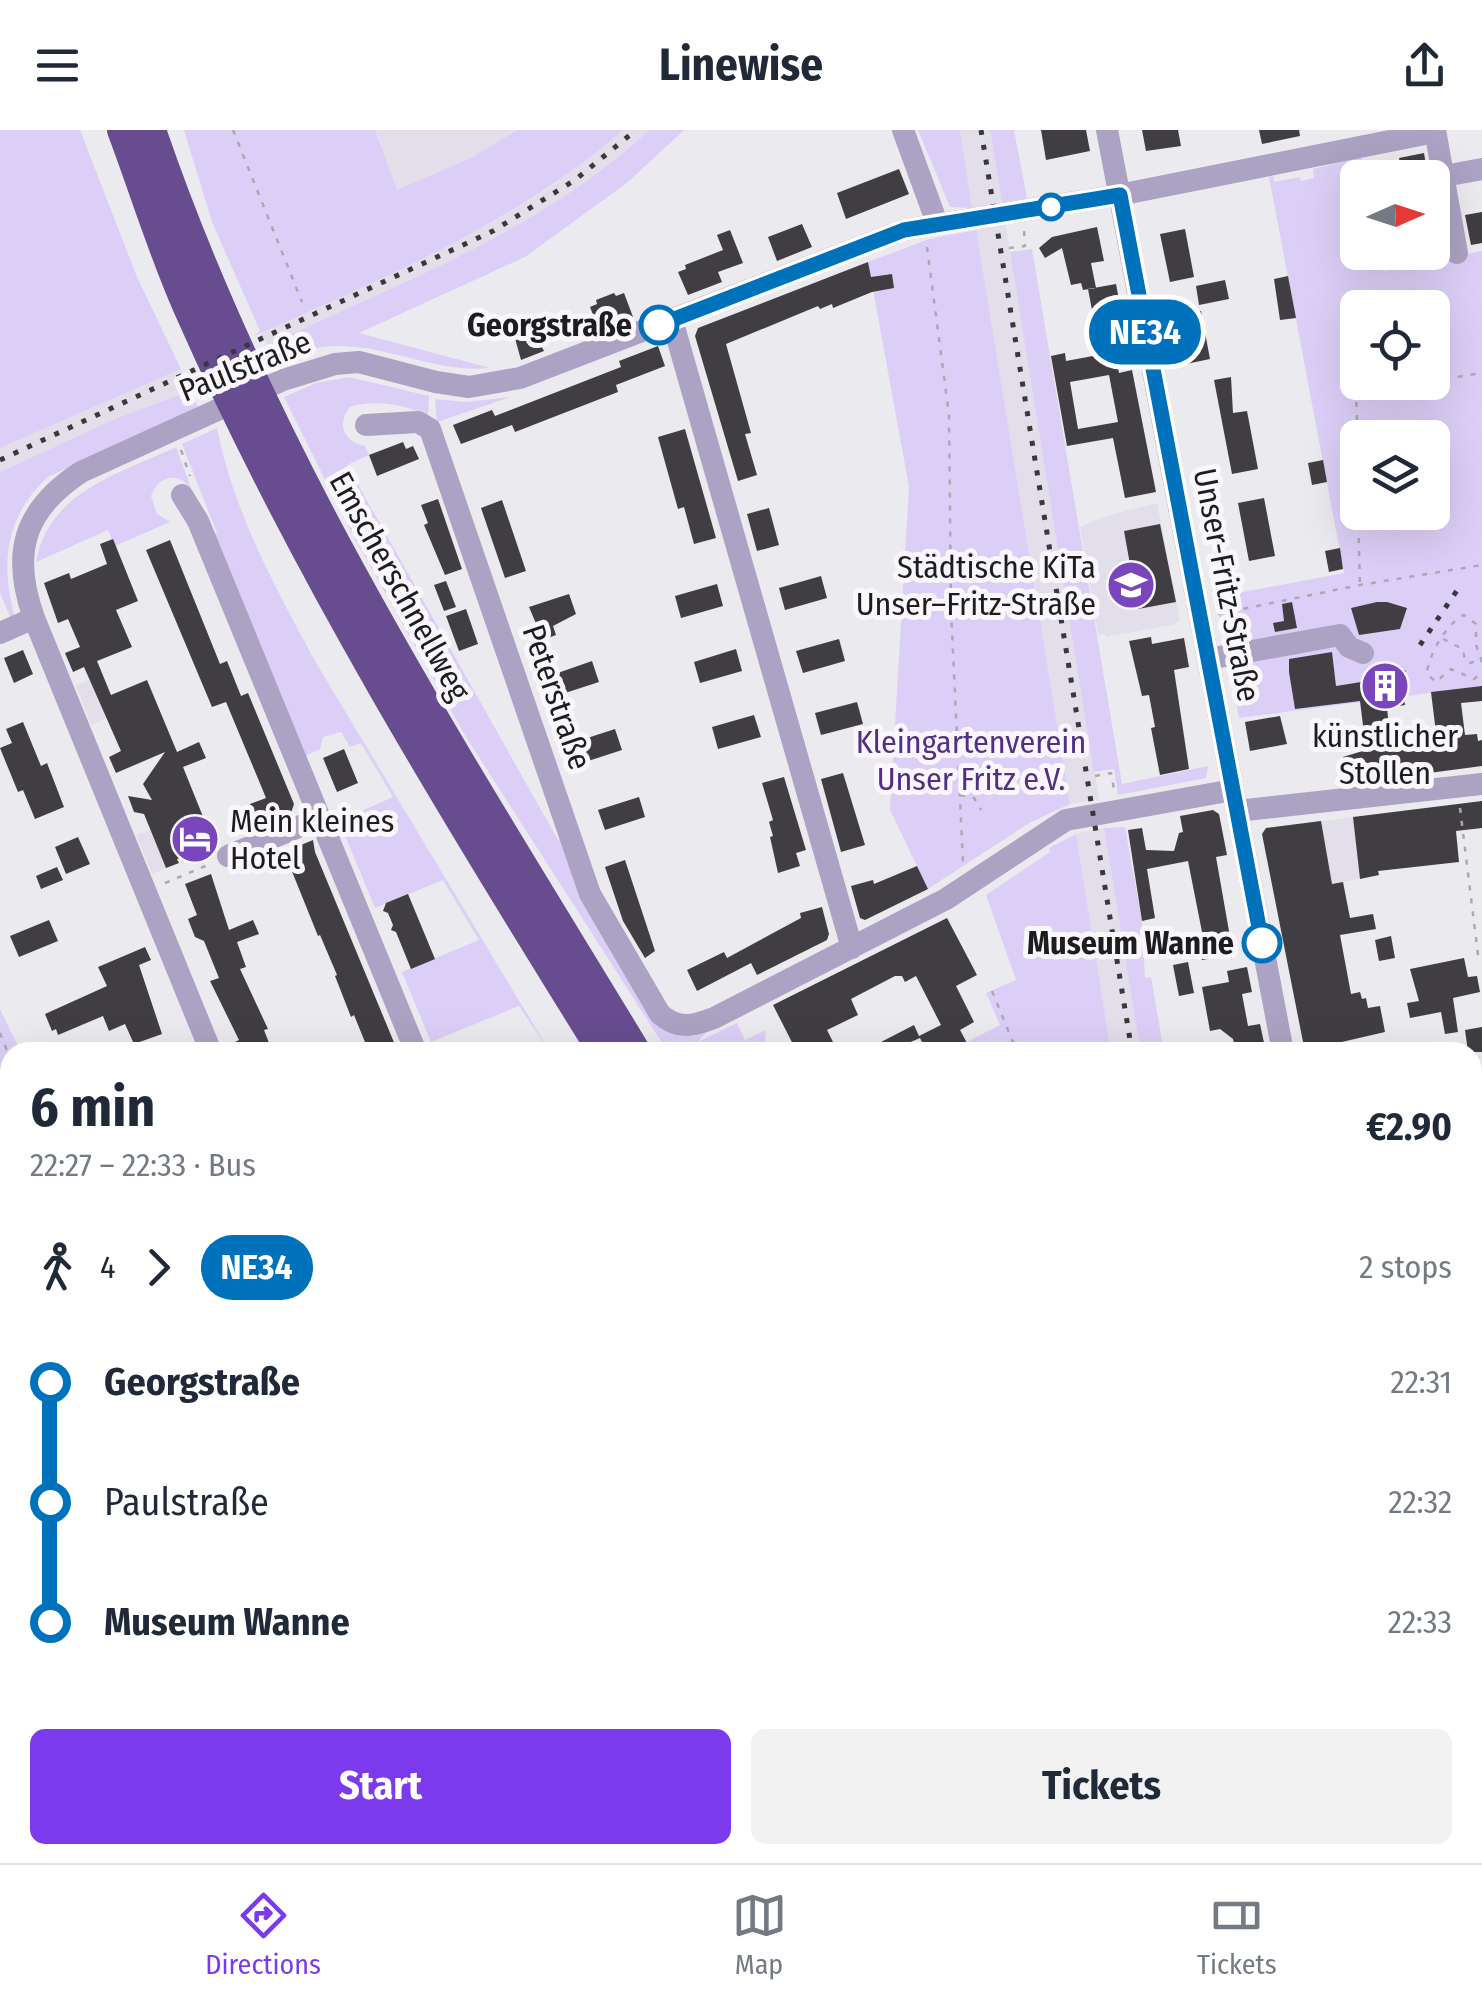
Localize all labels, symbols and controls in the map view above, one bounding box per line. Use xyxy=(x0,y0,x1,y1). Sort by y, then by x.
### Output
icon: menu xyxy=(30,38,85,93)
text: Linewise xyxy=(659,38,823,92)
icon: share xyxy=(1397,38,1452,93)
north arrow xyxy=(1340,160,1450,270)
map controls xyxy=(1340,160,1450,530)
unlabelled marker xyxy=(1038,194,1064,220)
button: locate xyxy=(1340,290,1450,400)
line badge: NE34 xyxy=(1075,300,1215,364)
place label: Georgstraße xyxy=(467,306,632,344)
marker: Georgstraße xyxy=(640,306,678,344)
text: NE34 xyxy=(1109,311,1181,353)
street label: Paulstraße xyxy=(174,322,316,410)
button: layers xyxy=(1340,420,1450,530)
street label: Emscherschnellweg xyxy=(321,465,479,707)
street label: Unser-Fritz-Straße xyxy=(1186,465,1268,705)
place label: Städtische KiTa Unser–Fritz-Straße xyxy=(856,548,1096,623)
school or university icon: Städtische KiTa Unser–Fritz-Straße xyxy=(1105,559,1157,611)
street label: Peterstraße xyxy=(514,619,600,775)
building icon: künstlicher Stollen xyxy=(1359,660,1411,712)
place label: künstlicher Stollen xyxy=(1312,717,1458,792)
park label: Kleingartenverein Unser Fritz e.V. xyxy=(856,723,1086,798)
place label: Mein kleines Hotel xyxy=(230,802,394,877)
hotel icon: Mein kleines Hotel xyxy=(169,813,221,865)
place label: Museum Wanne xyxy=(1027,924,1234,962)
marker: Museum Wanne xyxy=(1243,924,1281,962)
text: 6 min xyxy=(30,1075,155,1141)
text: €2.90 xyxy=(1366,1104,1452,1150)
text: 22:27 – 22:33 · Bus xyxy=(30,1146,256,1184)
icon: walk xyxy=(30,1240,85,1295)
icon: forward xyxy=(131,1240,186,1295)
text: NE34 xyxy=(221,1246,293,1288)
text: 4 xyxy=(100,1248,116,1286)
text: 2 stops xyxy=(1359,1248,1452,1286)
text: Georgstraße xyxy=(104,1359,300,1405)
text: 22:31 xyxy=(1391,1363,1452,1401)
text: Paulstraße xyxy=(104,1479,269,1525)
text: 22:32 xyxy=(1388,1483,1452,1521)
text: Museum Wanne xyxy=(104,1599,350,1645)
text: 22:33 xyxy=(1388,1603,1452,1641)
button: Start xyxy=(30,1729,731,1844)
button: Tickets xyxy=(751,1729,1452,1844)
tab: Directions xyxy=(205,1888,321,1981)
tab: Map xyxy=(732,1888,787,1981)
tab: Tickets xyxy=(1197,1888,1277,1981)

